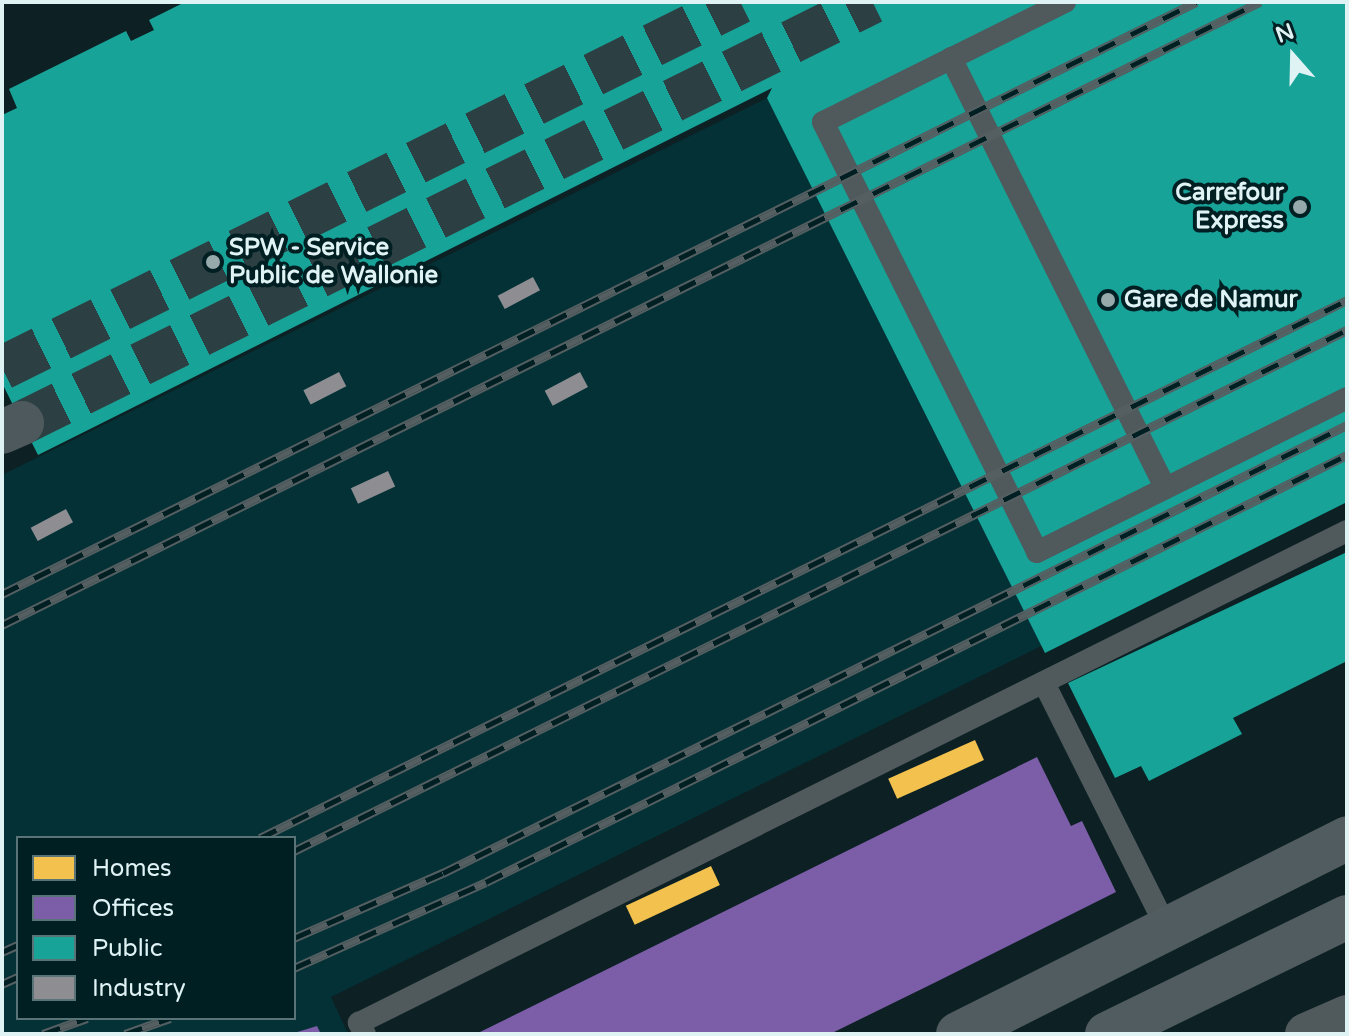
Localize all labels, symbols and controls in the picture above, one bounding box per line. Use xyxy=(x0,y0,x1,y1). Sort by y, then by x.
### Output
north arrow xyxy=(1253,16,1333,96)
text: N xyxy=(1272,18,1298,49)
place label: Carrefour Express xyxy=(1175,179,1284,235)
marker: Carrefour Express xyxy=(1291,198,1309,216)
place label: SPW - Service Public de Wallonie xyxy=(229,234,438,290)
marker: SPW - Service Public de Wallonie xyxy=(204,253,222,271)
place label: Gare de Namur xyxy=(1124,286,1298,314)
marker: Gare de Namur xyxy=(1099,291,1117,309)
legend xyxy=(16,836,296,1020)
text: Homes xyxy=(92,854,172,883)
text: Offices xyxy=(92,894,174,923)
text: Public xyxy=(92,934,162,963)
text: Industry xyxy=(92,974,186,1003)

